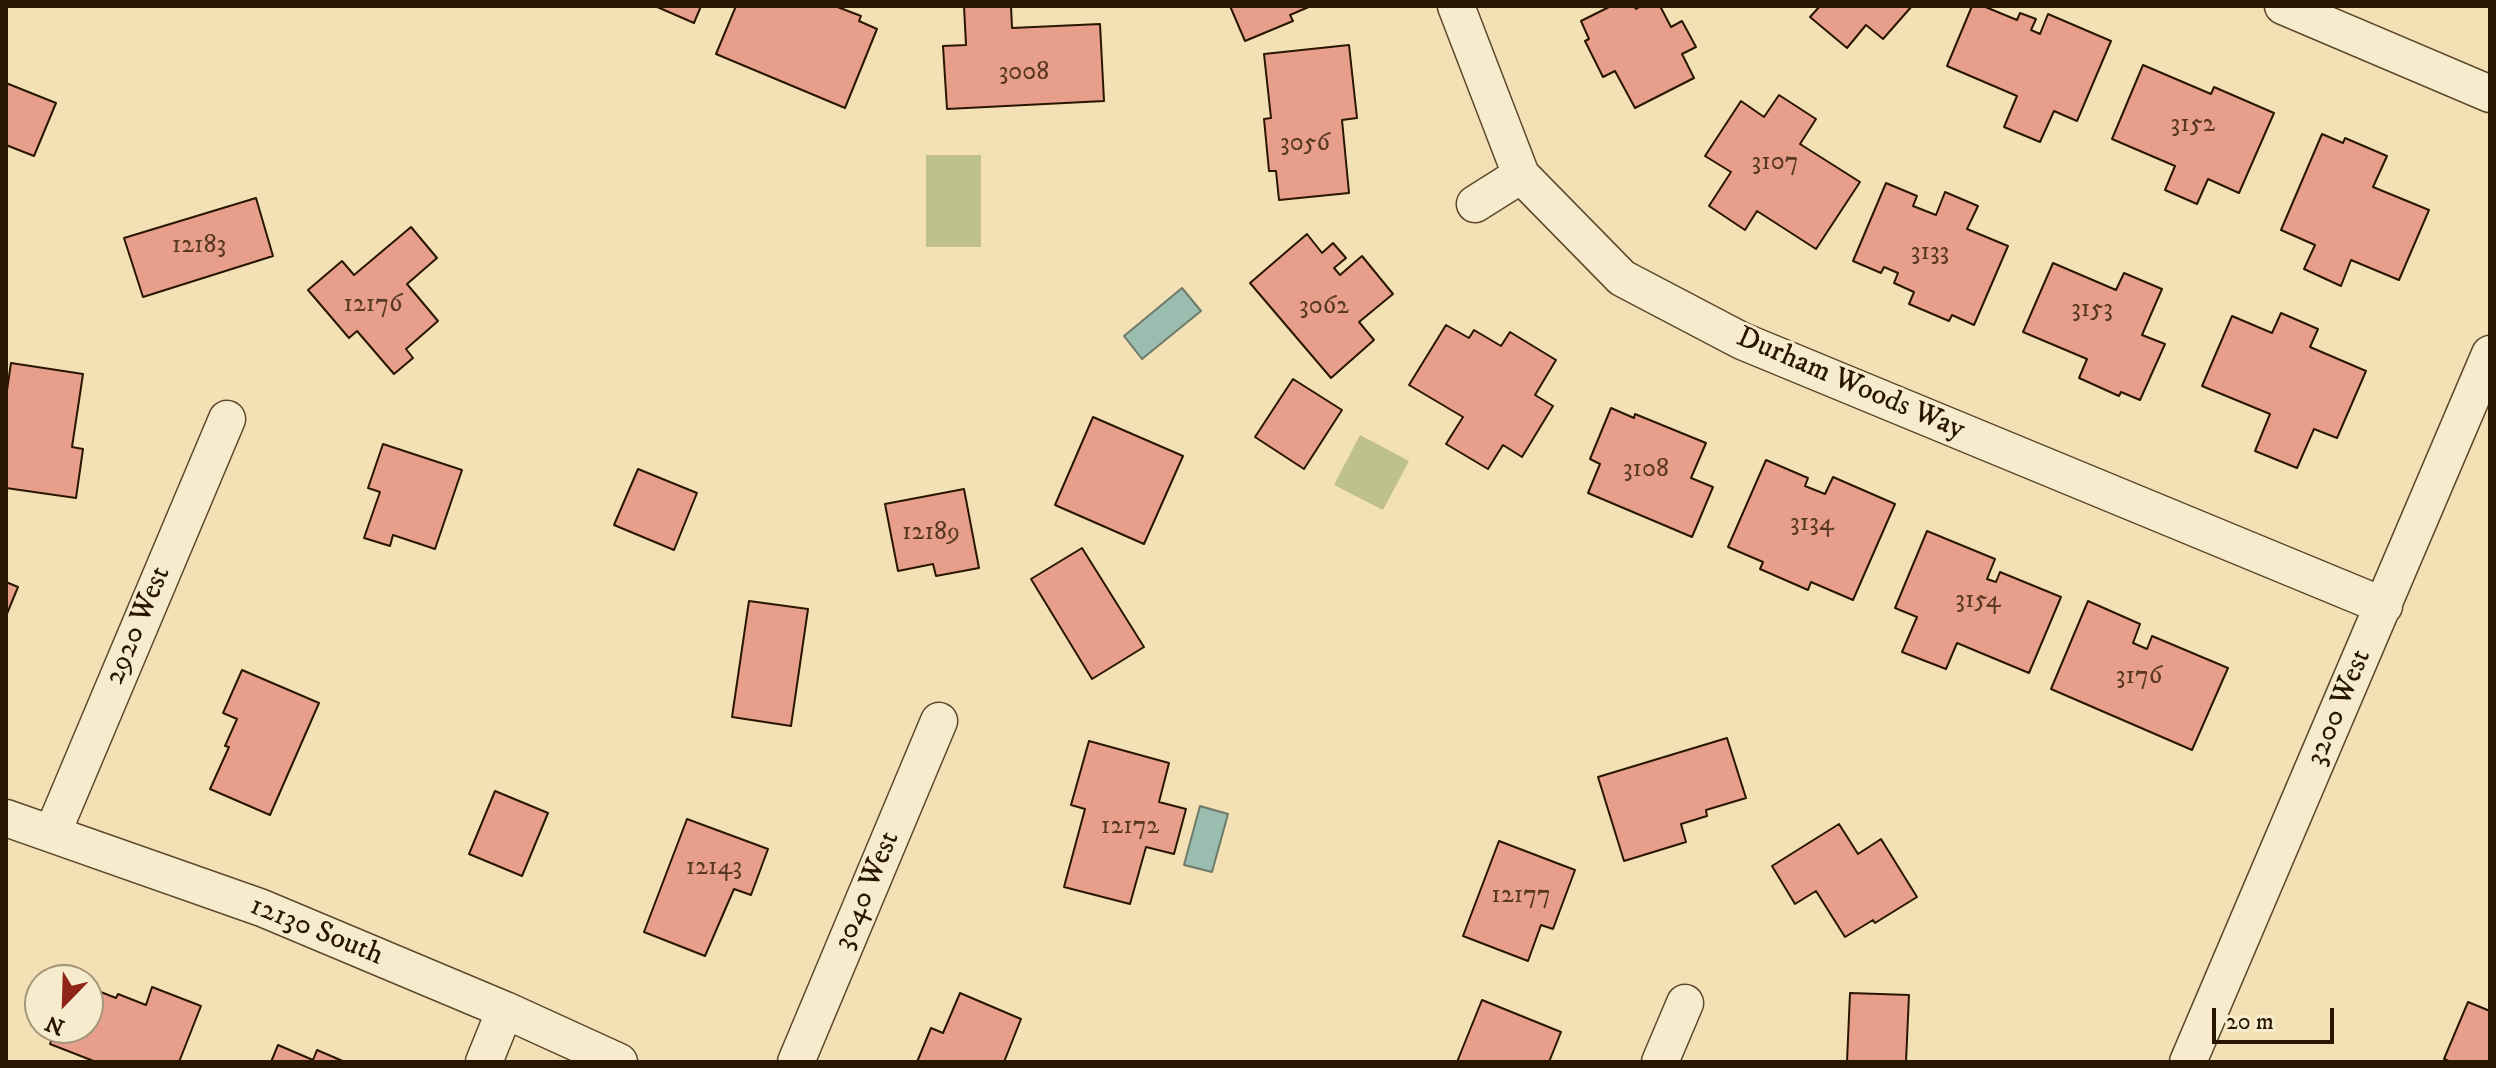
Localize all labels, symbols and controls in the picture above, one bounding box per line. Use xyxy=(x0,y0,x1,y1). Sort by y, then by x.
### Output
house number: 3008 xyxy=(999,58,1049,90)
house number: 3152 xyxy=(2171,110,2215,142)
house number: 3056 xyxy=(1280,129,1330,161)
house number: 3107 xyxy=(1752,148,1798,180)
house number: 12183 xyxy=(172,231,226,263)
house number: 3133 xyxy=(1911,238,1949,270)
house number: 12176 xyxy=(344,290,402,322)
house number: 3062 xyxy=(1299,292,1349,324)
house number: 3153 xyxy=(2071,295,2113,327)
street label: Durham Woods Way xyxy=(1730,321,1970,449)
house number: 3108 xyxy=(1623,455,1669,487)
house number: 3134 xyxy=(1790,509,1834,541)
house number: 12189 xyxy=(902,518,960,550)
street label: 2920 West xyxy=(98,561,180,691)
house number: 3154 xyxy=(1955,586,2001,618)
street label: 3200 West xyxy=(2299,644,2381,772)
house number: 3176 xyxy=(2116,662,2162,694)
house number: 12172 xyxy=(1101,812,1159,844)
street label: 3040 West xyxy=(827,826,909,956)
house number: 12143 xyxy=(686,853,742,885)
house number: 12177 xyxy=(1491,881,1551,913)
street label: 12130 South xyxy=(244,889,388,975)
north arrow xyxy=(24,964,104,1044)
scale bar xyxy=(2216,992,2338,1042)
text: 20 m xyxy=(2226,1007,2274,1037)
text: N xyxy=(42,1009,69,1041)

